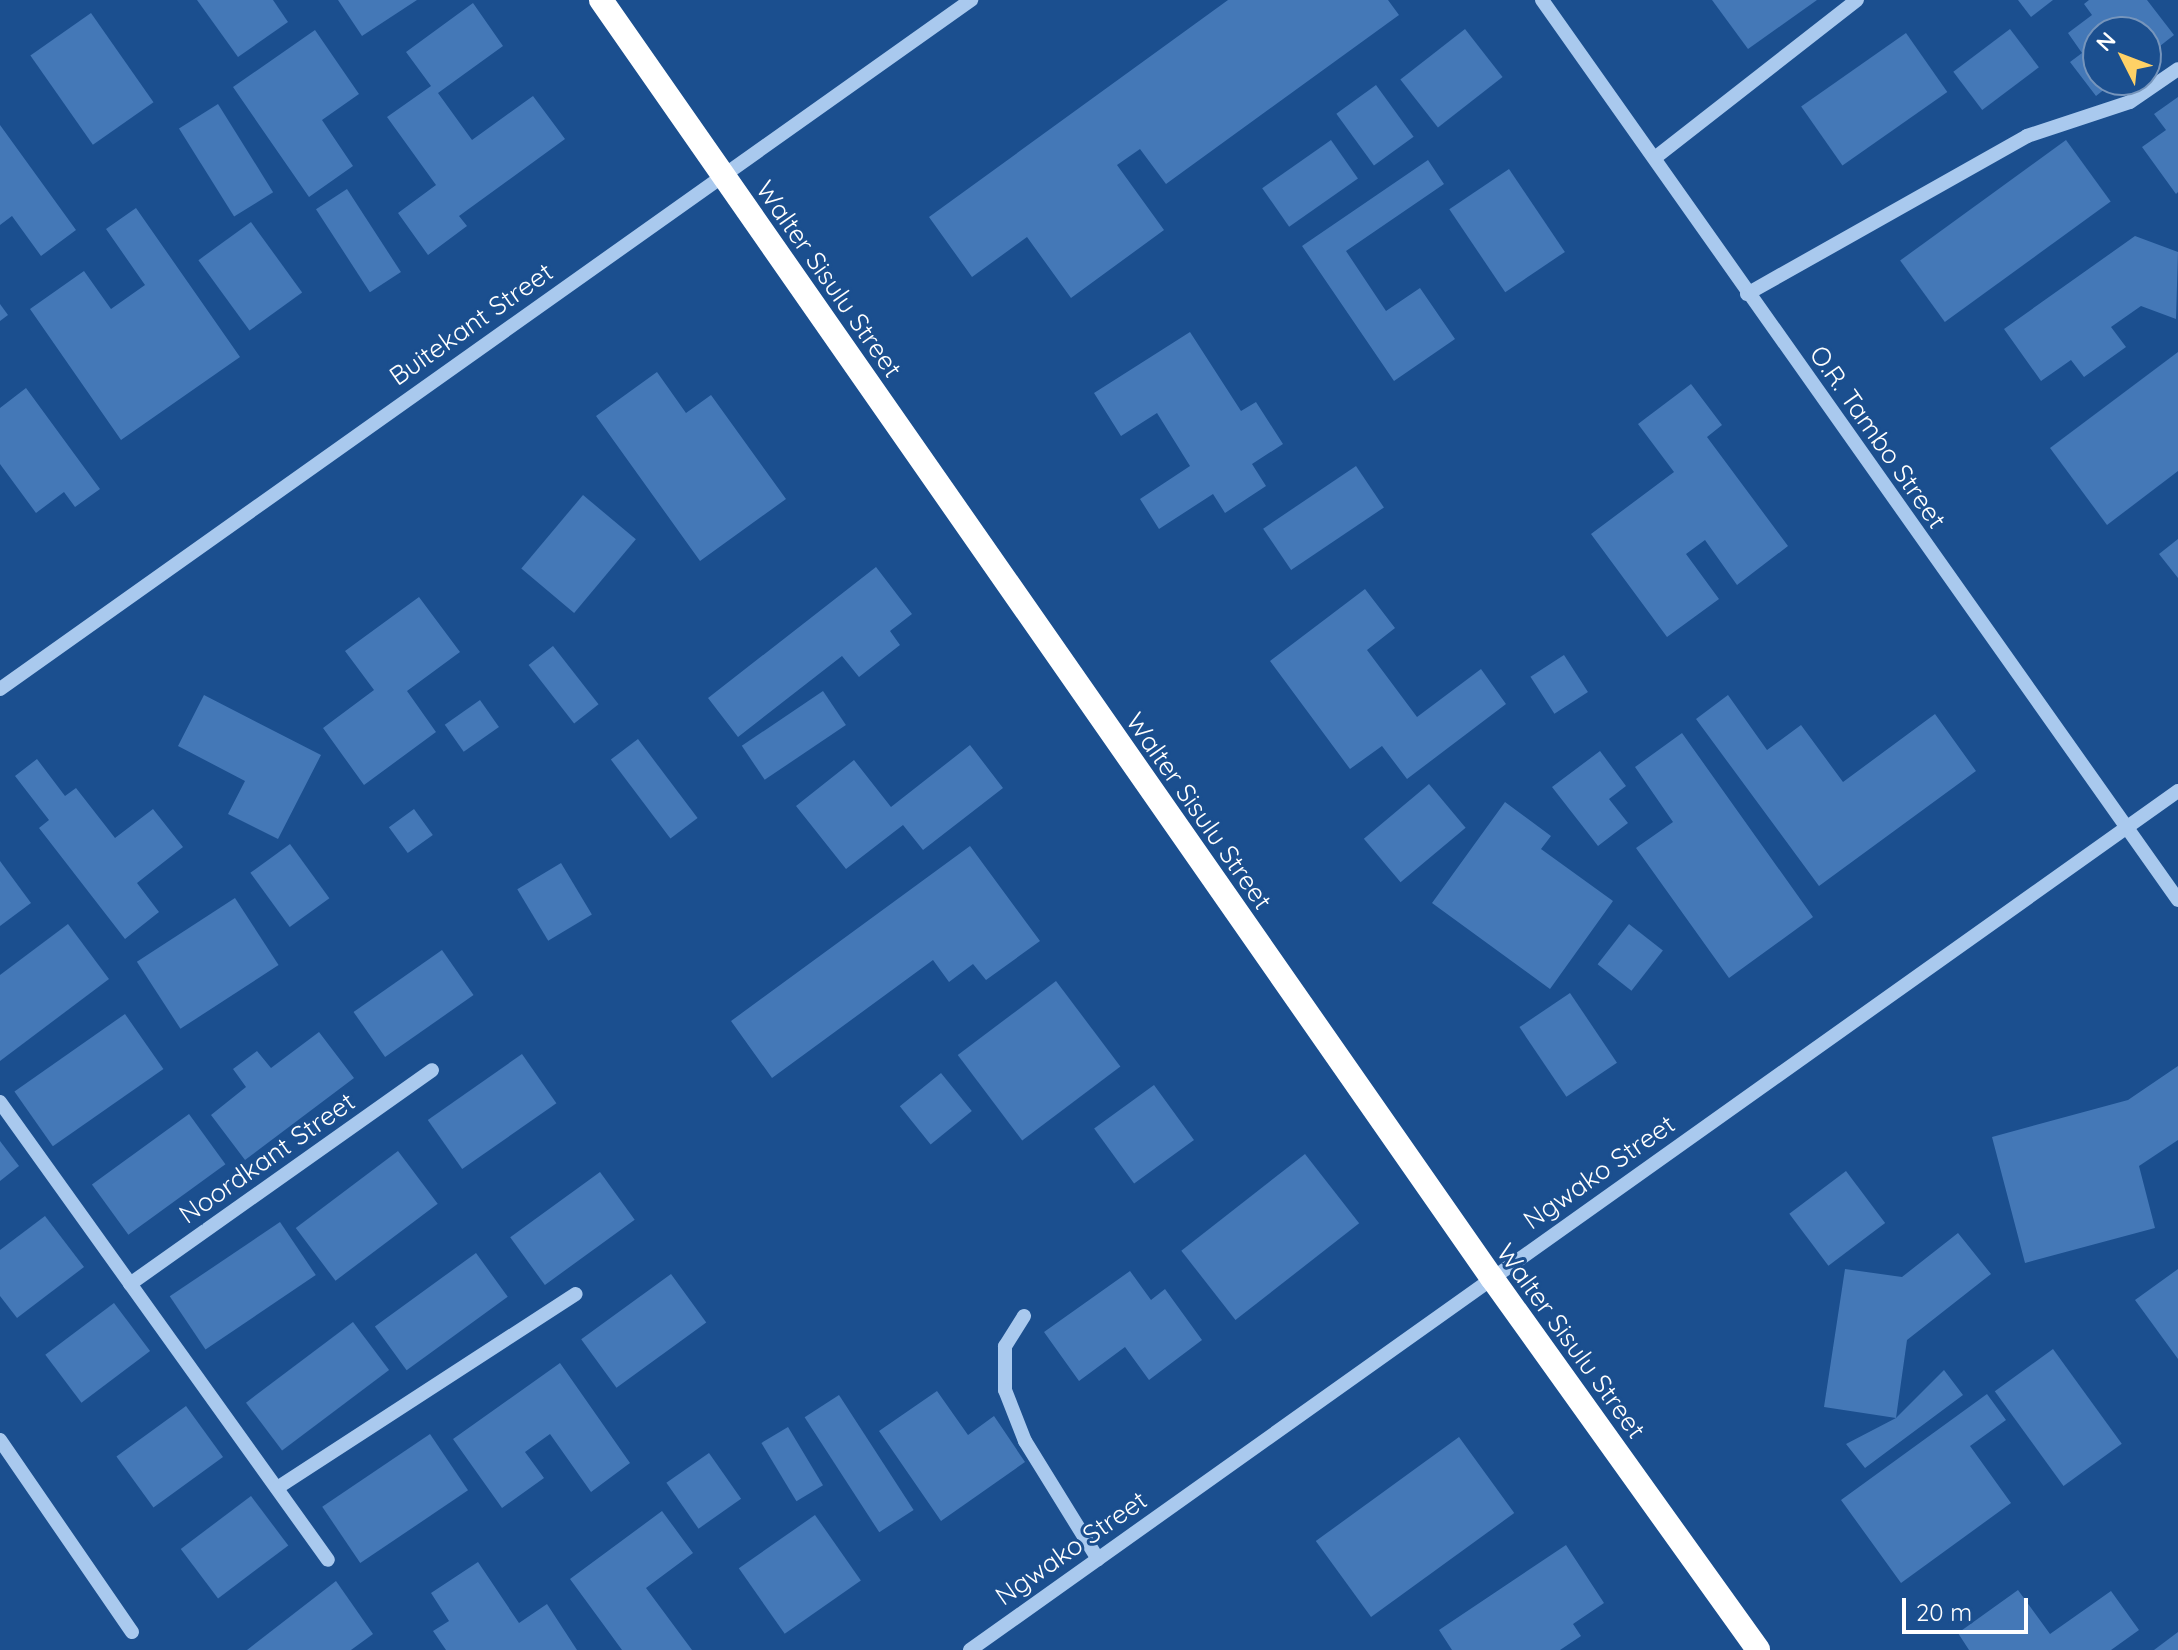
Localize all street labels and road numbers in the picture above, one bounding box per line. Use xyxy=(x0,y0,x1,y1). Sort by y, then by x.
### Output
street label: Walter Sisulu Street xyxy=(749,175,909,383)
street label: Buitekant Street xyxy=(383,256,559,392)
street label: O.R. Tambo Street xyxy=(1803,340,1953,534)
street label: Walter Sisulu Street xyxy=(1119,707,1279,915)
street label: Noordkant Street xyxy=(173,1086,361,1230)
street label: Ngwako Street xyxy=(1517,1108,1681,1236)
street label: Walter Sisulu Street xyxy=(1490,1238,1652,1444)
street label: Ngwako Street xyxy=(989,1484,1153,1612)

